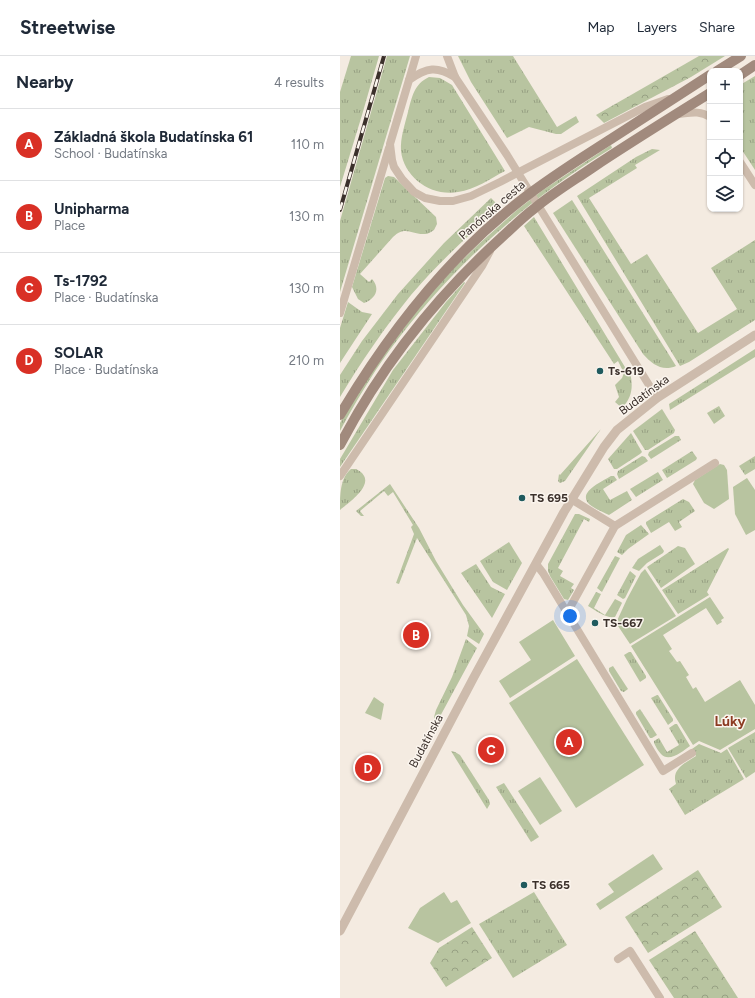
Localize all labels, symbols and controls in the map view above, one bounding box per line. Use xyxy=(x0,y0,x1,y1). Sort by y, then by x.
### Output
text: Streetwise xyxy=(20,16,115,39)
text: Map xyxy=(587,19,615,36)
text: Layers xyxy=(637,19,677,36)
text: Share xyxy=(699,19,735,36)
map controls xyxy=(707,68,743,212)
button: + xyxy=(707,68,743,104)
text: Nearby xyxy=(16,72,74,92)
text: 4 results xyxy=(274,75,324,90)
button: − xyxy=(707,104,743,140)
text: Základná škola Budatínska 61 xyxy=(54,128,253,146)
text: A xyxy=(24,137,34,152)
text: 110 m xyxy=(291,137,324,152)
button: locate xyxy=(707,140,743,176)
text: School · Budatínska xyxy=(54,146,167,161)
button: layers xyxy=(707,176,743,212)
street label: Panónska cesta xyxy=(456,178,528,242)
text: Unipharma xyxy=(54,200,129,218)
text: B xyxy=(25,209,33,224)
text: 130 m xyxy=(289,209,324,224)
text: Place xyxy=(54,218,85,233)
text: Ts-1792 xyxy=(54,272,107,290)
text: C xyxy=(24,281,34,296)
text: 130 m xyxy=(289,281,324,296)
text: Place · Budatínska xyxy=(54,290,158,305)
text: SOLAR xyxy=(54,344,103,362)
text: D xyxy=(24,353,34,368)
text: 210 m xyxy=(289,353,324,368)
text: Place · Budatínska xyxy=(54,362,158,377)
place label: Ts-619 xyxy=(608,364,644,378)
marker: Ts-619 xyxy=(595,366,605,376)
street label: Budatínska xyxy=(616,372,672,418)
place label: TS 695 xyxy=(530,491,568,505)
marker: TS 695 xyxy=(517,493,527,503)
your location xyxy=(560,606,580,626)
place label: TS-667 xyxy=(603,616,643,630)
marker: TS-667 xyxy=(590,618,600,628)
pin: B xyxy=(403,620,429,650)
street label: Budatínska xyxy=(406,712,446,770)
district label: Lúky xyxy=(714,713,746,730)
pin: A xyxy=(556,727,582,757)
pin: C xyxy=(478,735,504,765)
pin: D xyxy=(355,753,381,783)
place label: TS 665 xyxy=(532,878,570,892)
marker: TS 665 xyxy=(519,880,529,890)

